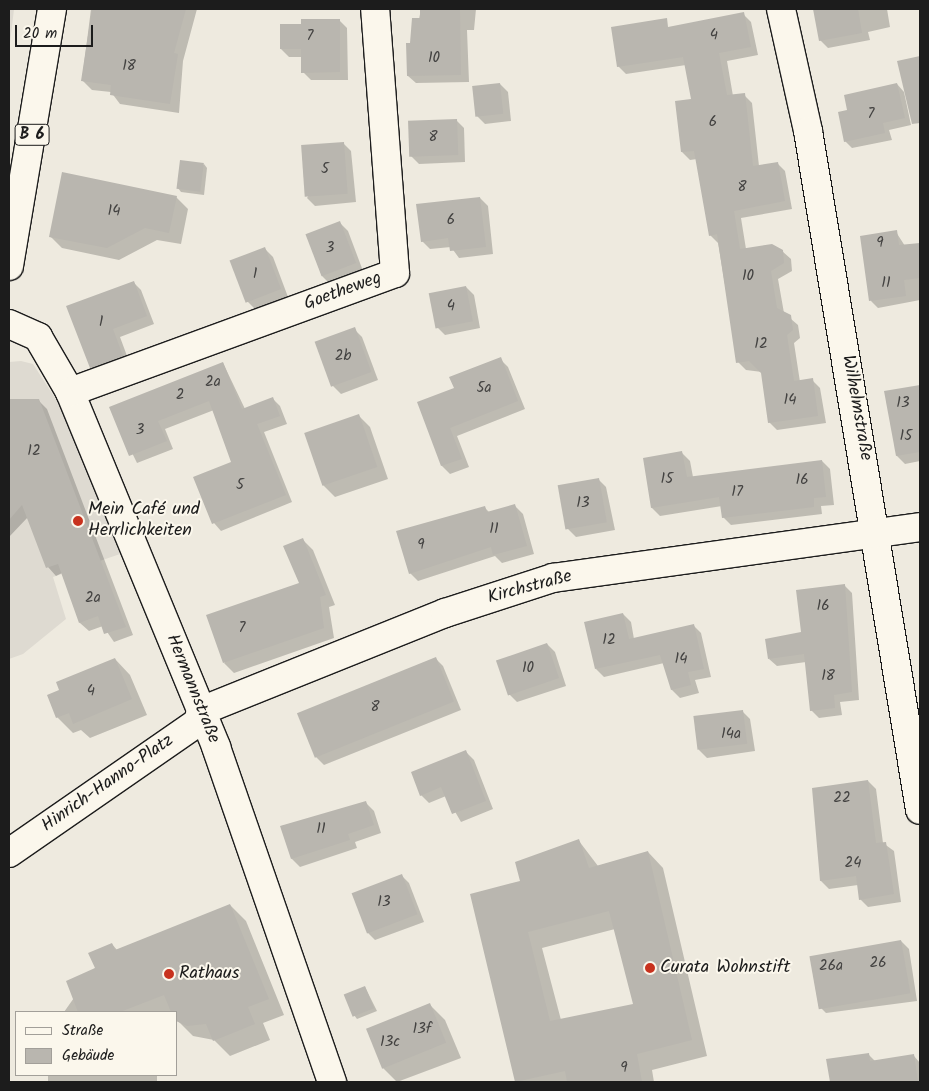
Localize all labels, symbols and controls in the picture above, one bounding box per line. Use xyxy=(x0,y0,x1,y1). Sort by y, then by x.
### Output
scale bar xyxy=(18,15,95,47)
text: 20 m xyxy=(23,22,57,46)
house number: 4 xyxy=(710,27,718,45)
house number: 7 xyxy=(307,28,313,46)
house number: 10 xyxy=(428,50,440,68)
house number: 18 xyxy=(122,58,136,76)
house number: 7 xyxy=(868,106,874,124)
house number: 6 xyxy=(709,114,717,132)
road number: B 6 xyxy=(15,122,50,148)
house number: 8 xyxy=(428,129,438,147)
house number: 5 xyxy=(321,161,329,179)
house number: 8 xyxy=(737,179,747,197)
house number: 14 xyxy=(108,203,120,221)
house number: 6 xyxy=(447,212,455,230)
house number: 9 xyxy=(876,235,884,253)
house number: 3 xyxy=(326,240,334,258)
house number: 1 xyxy=(253,266,257,284)
street label: Goetheweg xyxy=(301,268,385,316)
house number: 10 xyxy=(742,268,754,286)
house number: 11 xyxy=(881,275,891,293)
house number: 4 xyxy=(447,298,455,316)
house number: 1 xyxy=(99,314,103,332)
house number: 12 xyxy=(754,336,768,354)
house number: 2b xyxy=(335,348,351,366)
street label: Wilhelmstraße xyxy=(836,353,876,463)
house number: 2a xyxy=(205,374,221,392)
house number: 5a xyxy=(476,380,492,398)
house number: 2 xyxy=(176,387,184,405)
house number: 14 xyxy=(784,392,796,410)
house number: 13 xyxy=(896,395,910,413)
house number: 3 xyxy=(136,422,144,440)
house number: 15 xyxy=(900,428,912,446)
house number: 12 xyxy=(27,443,41,461)
house number: 15 xyxy=(661,471,673,489)
house number: 16 xyxy=(795,472,809,490)
house number: 5 xyxy=(236,477,244,495)
house number: 17 xyxy=(731,484,743,502)
house number: 13 xyxy=(576,495,590,513)
place label: Mein Café und Herrlichkeiten xyxy=(88,500,200,542)
marker: Mein Café und Herrlichkeiten xyxy=(72,515,84,527)
house number: 11 xyxy=(489,521,499,539)
house number: 9 xyxy=(417,537,425,555)
street label: Kirchstraße xyxy=(486,566,574,610)
house number: 2a xyxy=(85,590,101,608)
house number: 16 xyxy=(816,598,830,616)
house number: 7 xyxy=(239,620,245,638)
street label: Hermannstraße xyxy=(160,631,224,747)
house number: 12 xyxy=(602,632,616,650)
house number: 14 xyxy=(675,651,687,669)
house number: 10 xyxy=(522,660,534,678)
house number: 18 xyxy=(821,668,835,686)
house number: 4 xyxy=(87,683,95,701)
house number: 8 xyxy=(370,699,380,717)
house number: 14a xyxy=(721,726,741,744)
street label: Hinrich-Hanno-Platz xyxy=(38,730,178,838)
house number: 22 xyxy=(833,790,851,808)
house number: 11 xyxy=(316,821,326,839)
house number: 24 xyxy=(845,855,861,873)
house number: 13 xyxy=(377,894,391,912)
house number: 26 xyxy=(869,955,887,973)
place label: Curata Wohnstift xyxy=(660,957,791,979)
house number: 26a xyxy=(819,958,843,976)
marker: Curata Wohnstift xyxy=(644,962,656,974)
place label: Rathaus xyxy=(179,963,239,985)
marker: Rathaus xyxy=(163,968,175,980)
legend xyxy=(15,1011,178,1076)
text: Straße xyxy=(62,1019,103,1043)
house number: 13f xyxy=(413,1021,431,1039)
house number: 13c xyxy=(380,1034,400,1052)
text: Gebäude xyxy=(62,1044,114,1068)
house number: 9 xyxy=(620,1060,628,1078)

